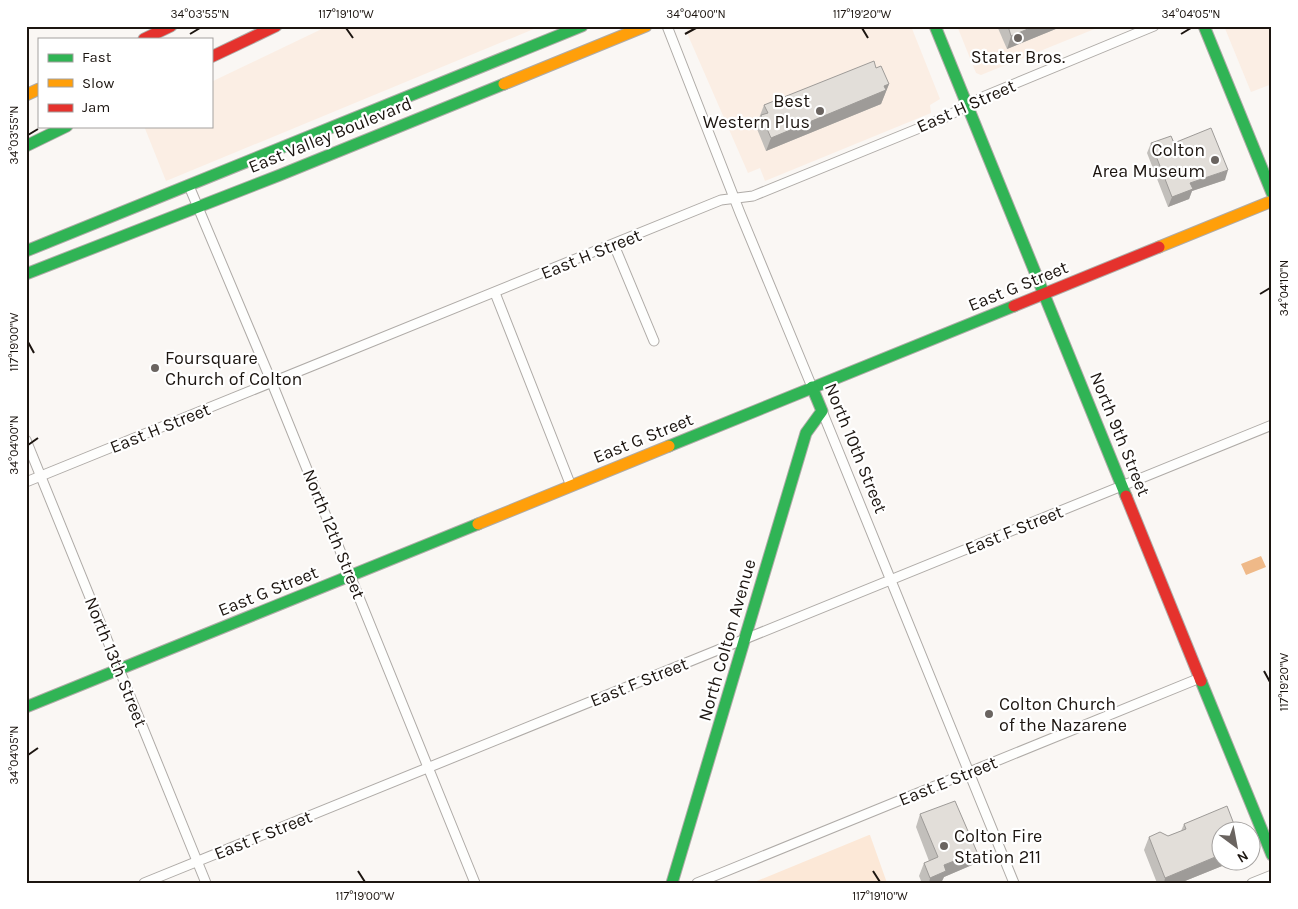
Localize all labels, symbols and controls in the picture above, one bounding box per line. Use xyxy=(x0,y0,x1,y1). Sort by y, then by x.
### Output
text: 34°03'55"N xyxy=(170,7,230,21)
text: 117°19'10"W xyxy=(318,7,374,21)
text: 34°04'00"N xyxy=(666,7,726,21)
text: 117°19'20"W xyxy=(833,7,892,21)
text: 34°04'05"N xyxy=(1161,7,1221,21)
marker: Stater Bros. xyxy=(1012,32,1024,44)
legend xyxy=(38,38,212,128)
place label: Stater Bros. xyxy=(971,46,1065,68)
text: Fast xyxy=(82,48,112,66)
text: Slow xyxy=(82,74,114,92)
street label: East H Street xyxy=(913,74,1019,138)
place label: Best Western Plus xyxy=(703,90,810,133)
street label: East Valley Boulevard xyxy=(245,92,415,178)
text: Jam xyxy=(82,98,110,116)
text: 34°03'55"N xyxy=(7,105,21,165)
marker: Best Western Plus xyxy=(814,105,826,117)
place label: Colton Area Museum xyxy=(1092,139,1205,182)
marker: Colton Area Museum xyxy=(1209,154,1221,166)
street label: East H Street xyxy=(538,224,645,284)
street label: East G Street xyxy=(965,256,1071,316)
text: 34°04'10"N xyxy=(1277,260,1291,316)
text: 117°19'00"W xyxy=(7,312,21,371)
place label: Foursquare Church of Colton xyxy=(165,347,302,390)
marker: Foursquare Church of Colton xyxy=(149,362,161,374)
street label: North 9th Street xyxy=(1085,369,1155,500)
street label: North 10th Street xyxy=(820,380,892,517)
street label: East H Street xyxy=(107,398,214,458)
street label: East G Street xyxy=(590,408,696,468)
text: 34°04'00"N xyxy=(7,415,21,475)
street label: North 12th Street xyxy=(298,466,370,602)
street label: East F Street xyxy=(962,500,1066,560)
street label: North Colton Avenue xyxy=(693,556,761,724)
street label: East G Street xyxy=(215,561,321,621)
street label: North 13th Street xyxy=(80,594,152,731)
street label: East F Street xyxy=(587,652,691,712)
text: 117°19'20"W xyxy=(1277,652,1291,711)
place label: Colton Church of the Nazarene xyxy=(999,693,1127,736)
marker: Colton Church of the Nazarene xyxy=(983,708,995,720)
text: 34°04'05"N xyxy=(7,725,21,785)
street label: East E Street xyxy=(896,751,1001,811)
street label: East F Street xyxy=(211,805,315,865)
north arrow xyxy=(1210,822,1260,872)
place label: Colton Fire Station 211 xyxy=(954,825,1042,868)
marker: Colton Fire Station 211 xyxy=(938,840,950,852)
text: N xyxy=(1234,847,1251,866)
text: 117°19'00"W xyxy=(336,889,395,903)
text: 117°19'10"W xyxy=(852,889,908,903)

